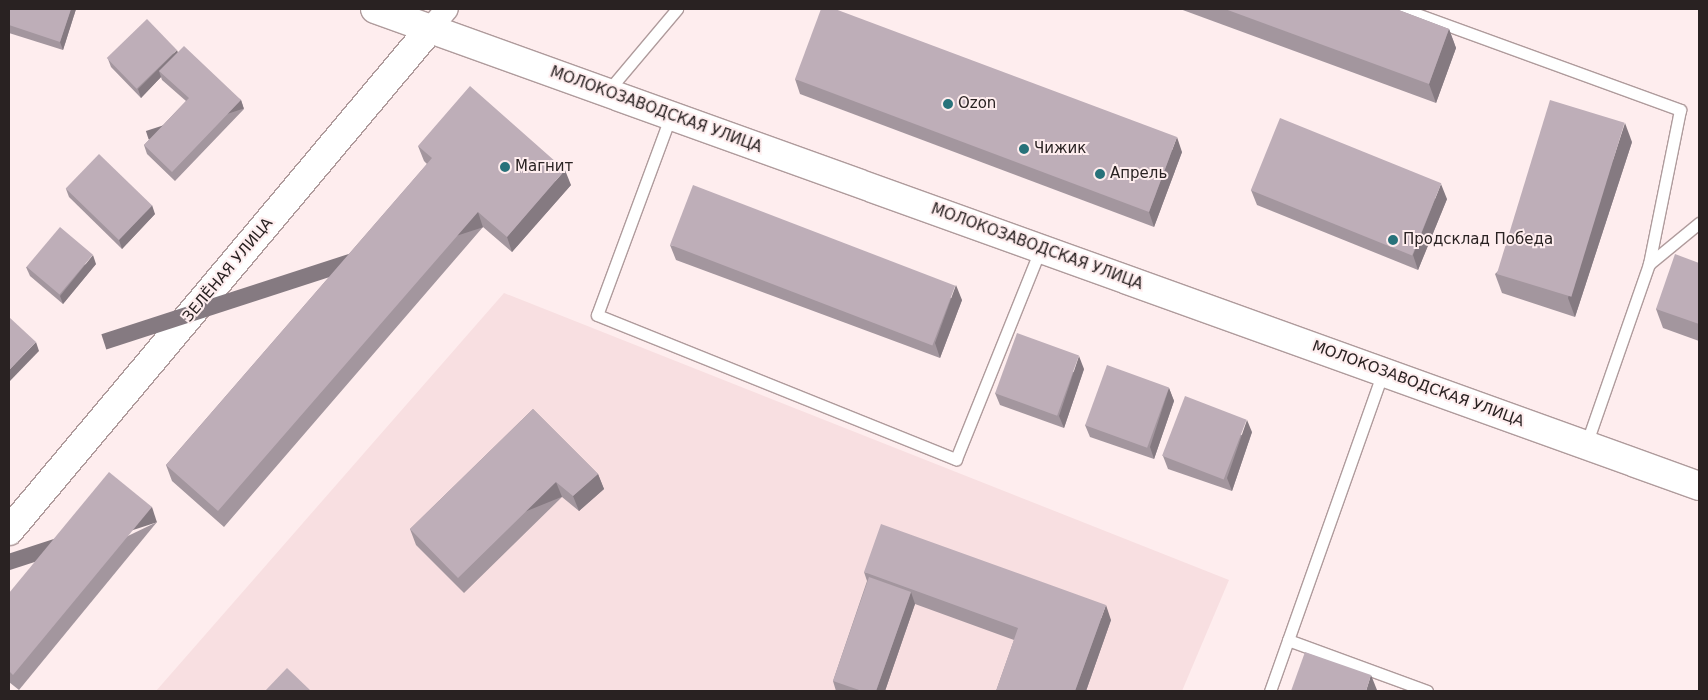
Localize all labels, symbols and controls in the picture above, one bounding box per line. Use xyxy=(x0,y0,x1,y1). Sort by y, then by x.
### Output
street label: МОЛОКОЗАВОДСКАЯ УЛИЦА xyxy=(548,63,764,157)
place label: Ozon xyxy=(958,95,996,113)
marker: Ozon xyxy=(942,98,954,110)
place label: Чижик xyxy=(1034,140,1086,158)
marker: Чижик xyxy=(1018,143,1030,155)
place label: Магнит xyxy=(515,158,573,176)
marker: Магнит xyxy=(499,161,511,173)
place label: Апрель xyxy=(1110,165,1167,183)
marker: Апрель xyxy=(1094,168,1106,180)
street label: МОЛОКОЗАВОДСКАЯ УЛИЦА xyxy=(929,200,1145,294)
street label: ЗЕЛЁНАЯ УЛИЦА xyxy=(179,214,277,326)
place label: Продсклад Победа xyxy=(1403,231,1553,249)
marker: Продсклад Победа xyxy=(1387,234,1399,246)
street label: МОЛОКОЗАВОДСКАЯ УЛИЦА xyxy=(1310,337,1526,431)

